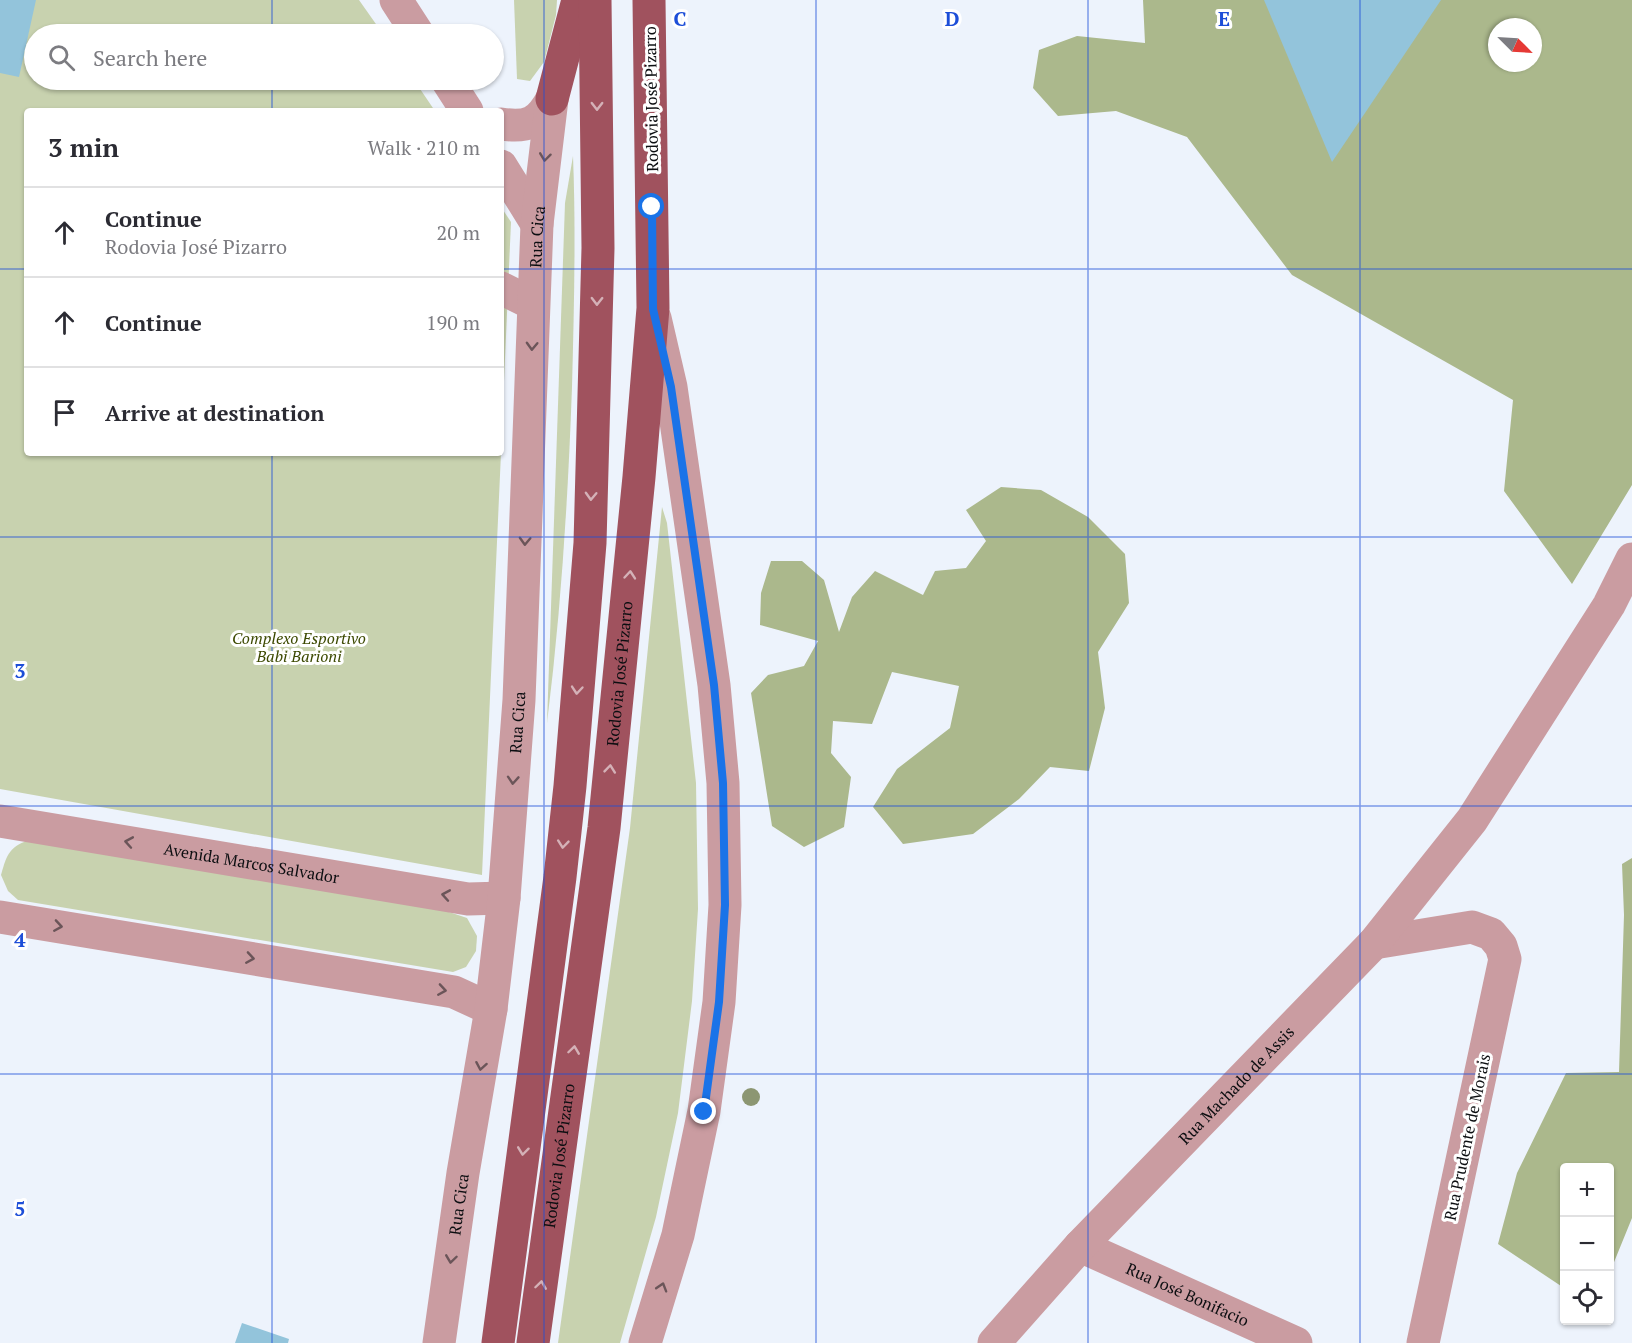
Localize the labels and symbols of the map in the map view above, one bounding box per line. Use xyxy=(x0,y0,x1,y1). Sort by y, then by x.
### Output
text: C xyxy=(673,5,687,32)
text: D xyxy=(945,5,959,32)
text: E xyxy=(1218,5,1230,32)
north arrow xyxy=(1488,18,1542,72)
street label: Rodovia José Pizarro xyxy=(639,26,663,172)
one-way arrow xyxy=(591,101,604,110)
one-way arrow xyxy=(539,152,552,161)
route start xyxy=(638,193,664,219)
street label: Rua Cica xyxy=(524,205,550,268)
one-way arrow xyxy=(591,296,603,305)
one-way arrow xyxy=(525,341,538,350)
one-way arrow xyxy=(585,491,598,500)
one-way arrow xyxy=(519,536,531,545)
one-way arrow xyxy=(623,571,636,580)
street label: Rodovia José Pizarro xyxy=(601,600,638,747)
park label: Complexo Esportivo Babi Barioni xyxy=(232,627,366,667)
text: 3 xyxy=(14,657,26,684)
one-way arrow xyxy=(571,686,584,695)
street label: Rua Cica xyxy=(504,691,530,754)
one-way arrow xyxy=(603,765,616,774)
one-way arrow xyxy=(507,775,520,784)
one-way arrow xyxy=(125,837,134,849)
street label: Avenida Marcos Salvador xyxy=(162,837,342,889)
one-way arrow xyxy=(557,840,570,849)
one-way arrow xyxy=(441,890,450,902)
one-way arrow xyxy=(53,920,62,932)
text: 4 xyxy=(14,926,26,953)
one-way arrow xyxy=(245,952,255,964)
one-way arrow xyxy=(438,984,447,996)
street label: Rua Machado de Assis xyxy=(1174,1021,1299,1149)
one-way arrow xyxy=(567,1046,580,1055)
street label: Rua Prudente de Morais xyxy=(1439,1052,1495,1222)
one-way arrow xyxy=(476,1062,488,1071)
street label: Rodovia José Pizarro xyxy=(538,1082,580,1229)
route end xyxy=(690,1098,716,1124)
one-way arrow xyxy=(518,1146,530,1156)
street label: Rua Cica xyxy=(443,1172,474,1237)
text: 5 xyxy=(14,1195,26,1222)
one-way arrow xyxy=(446,1254,458,1263)
street label: Rua José Bonifacio xyxy=(1123,1257,1253,1332)
one-way arrow xyxy=(535,1280,547,1290)
one-way arrow xyxy=(655,1282,667,1293)

